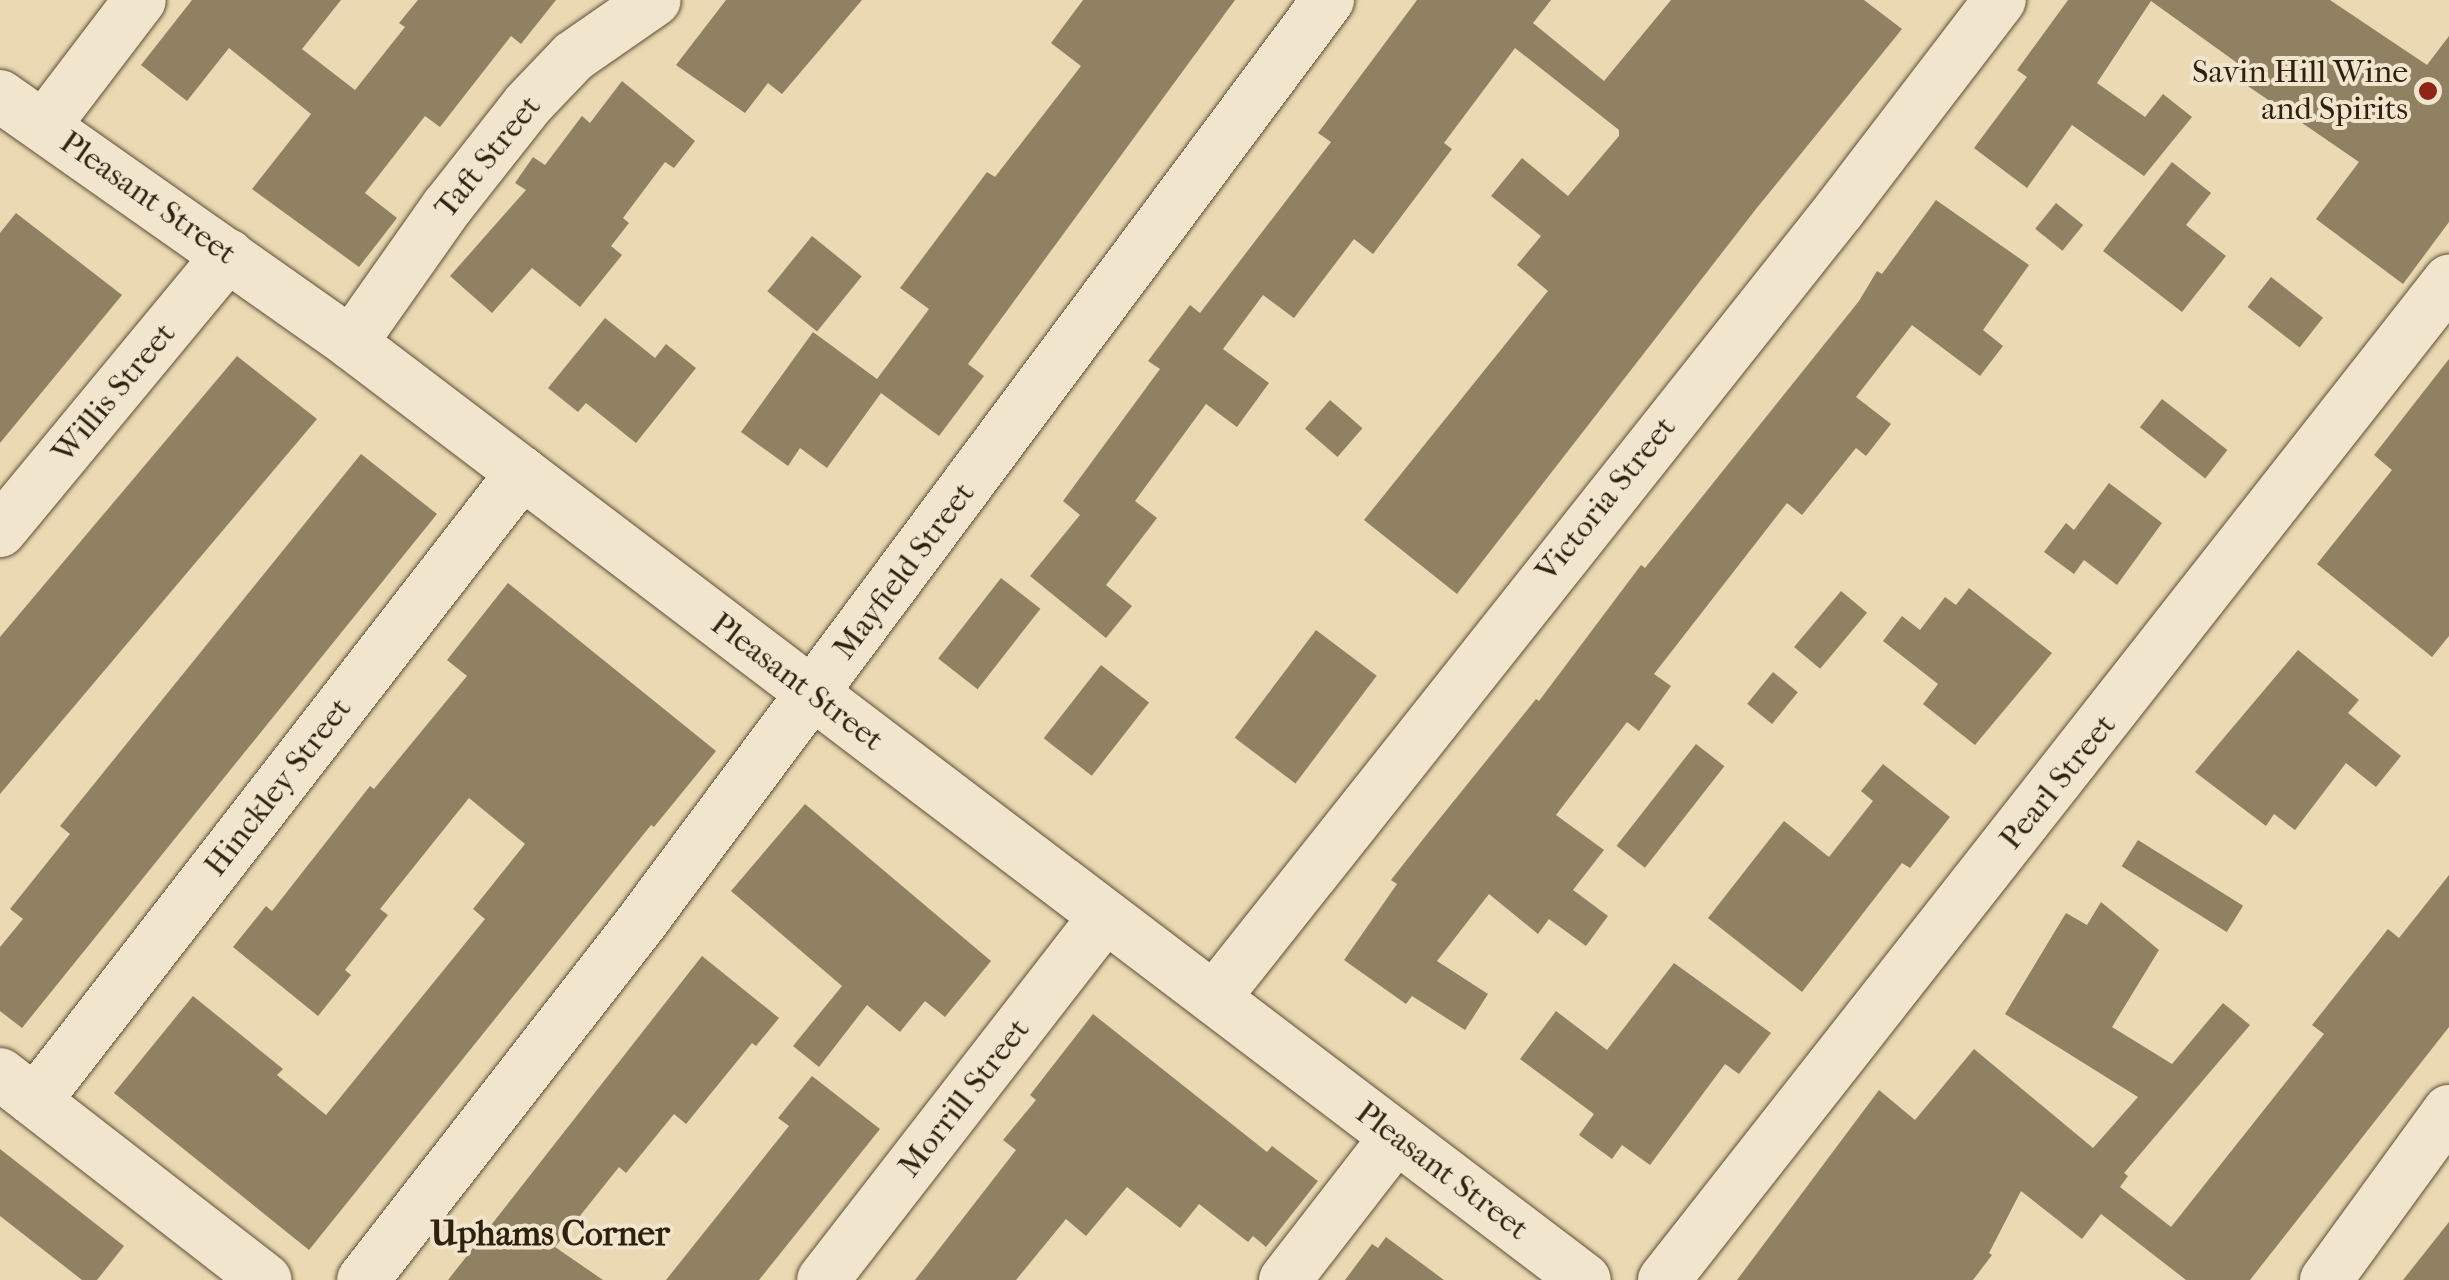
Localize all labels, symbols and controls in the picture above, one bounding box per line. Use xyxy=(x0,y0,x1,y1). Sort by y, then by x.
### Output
place label: Savin Hill Wine and Spirits xyxy=(2192,54,2408,129)
marker: Savin Hill Wine and Spirits xyxy=(2417,80,2439,102)
street label: Taft Street xyxy=(427,88,549,226)
street label: Pleasant Street xyxy=(53,123,243,273)
street label: Willis Street xyxy=(44,315,184,471)
street label: Victoria Street xyxy=(1528,409,1684,589)
street label: Mayfield Street xyxy=(825,475,983,667)
street label: Pleasant Street xyxy=(703,605,891,759)
street label: Hinckley Street xyxy=(196,690,360,884)
street label: Pearl Street xyxy=(1992,707,2124,857)
street label: Morrill Street xyxy=(890,1011,1038,1185)
street label: Pleasant Street xyxy=(1348,1094,1536,1248)
district label: Uphams Corner xyxy=(430,1213,670,1255)

